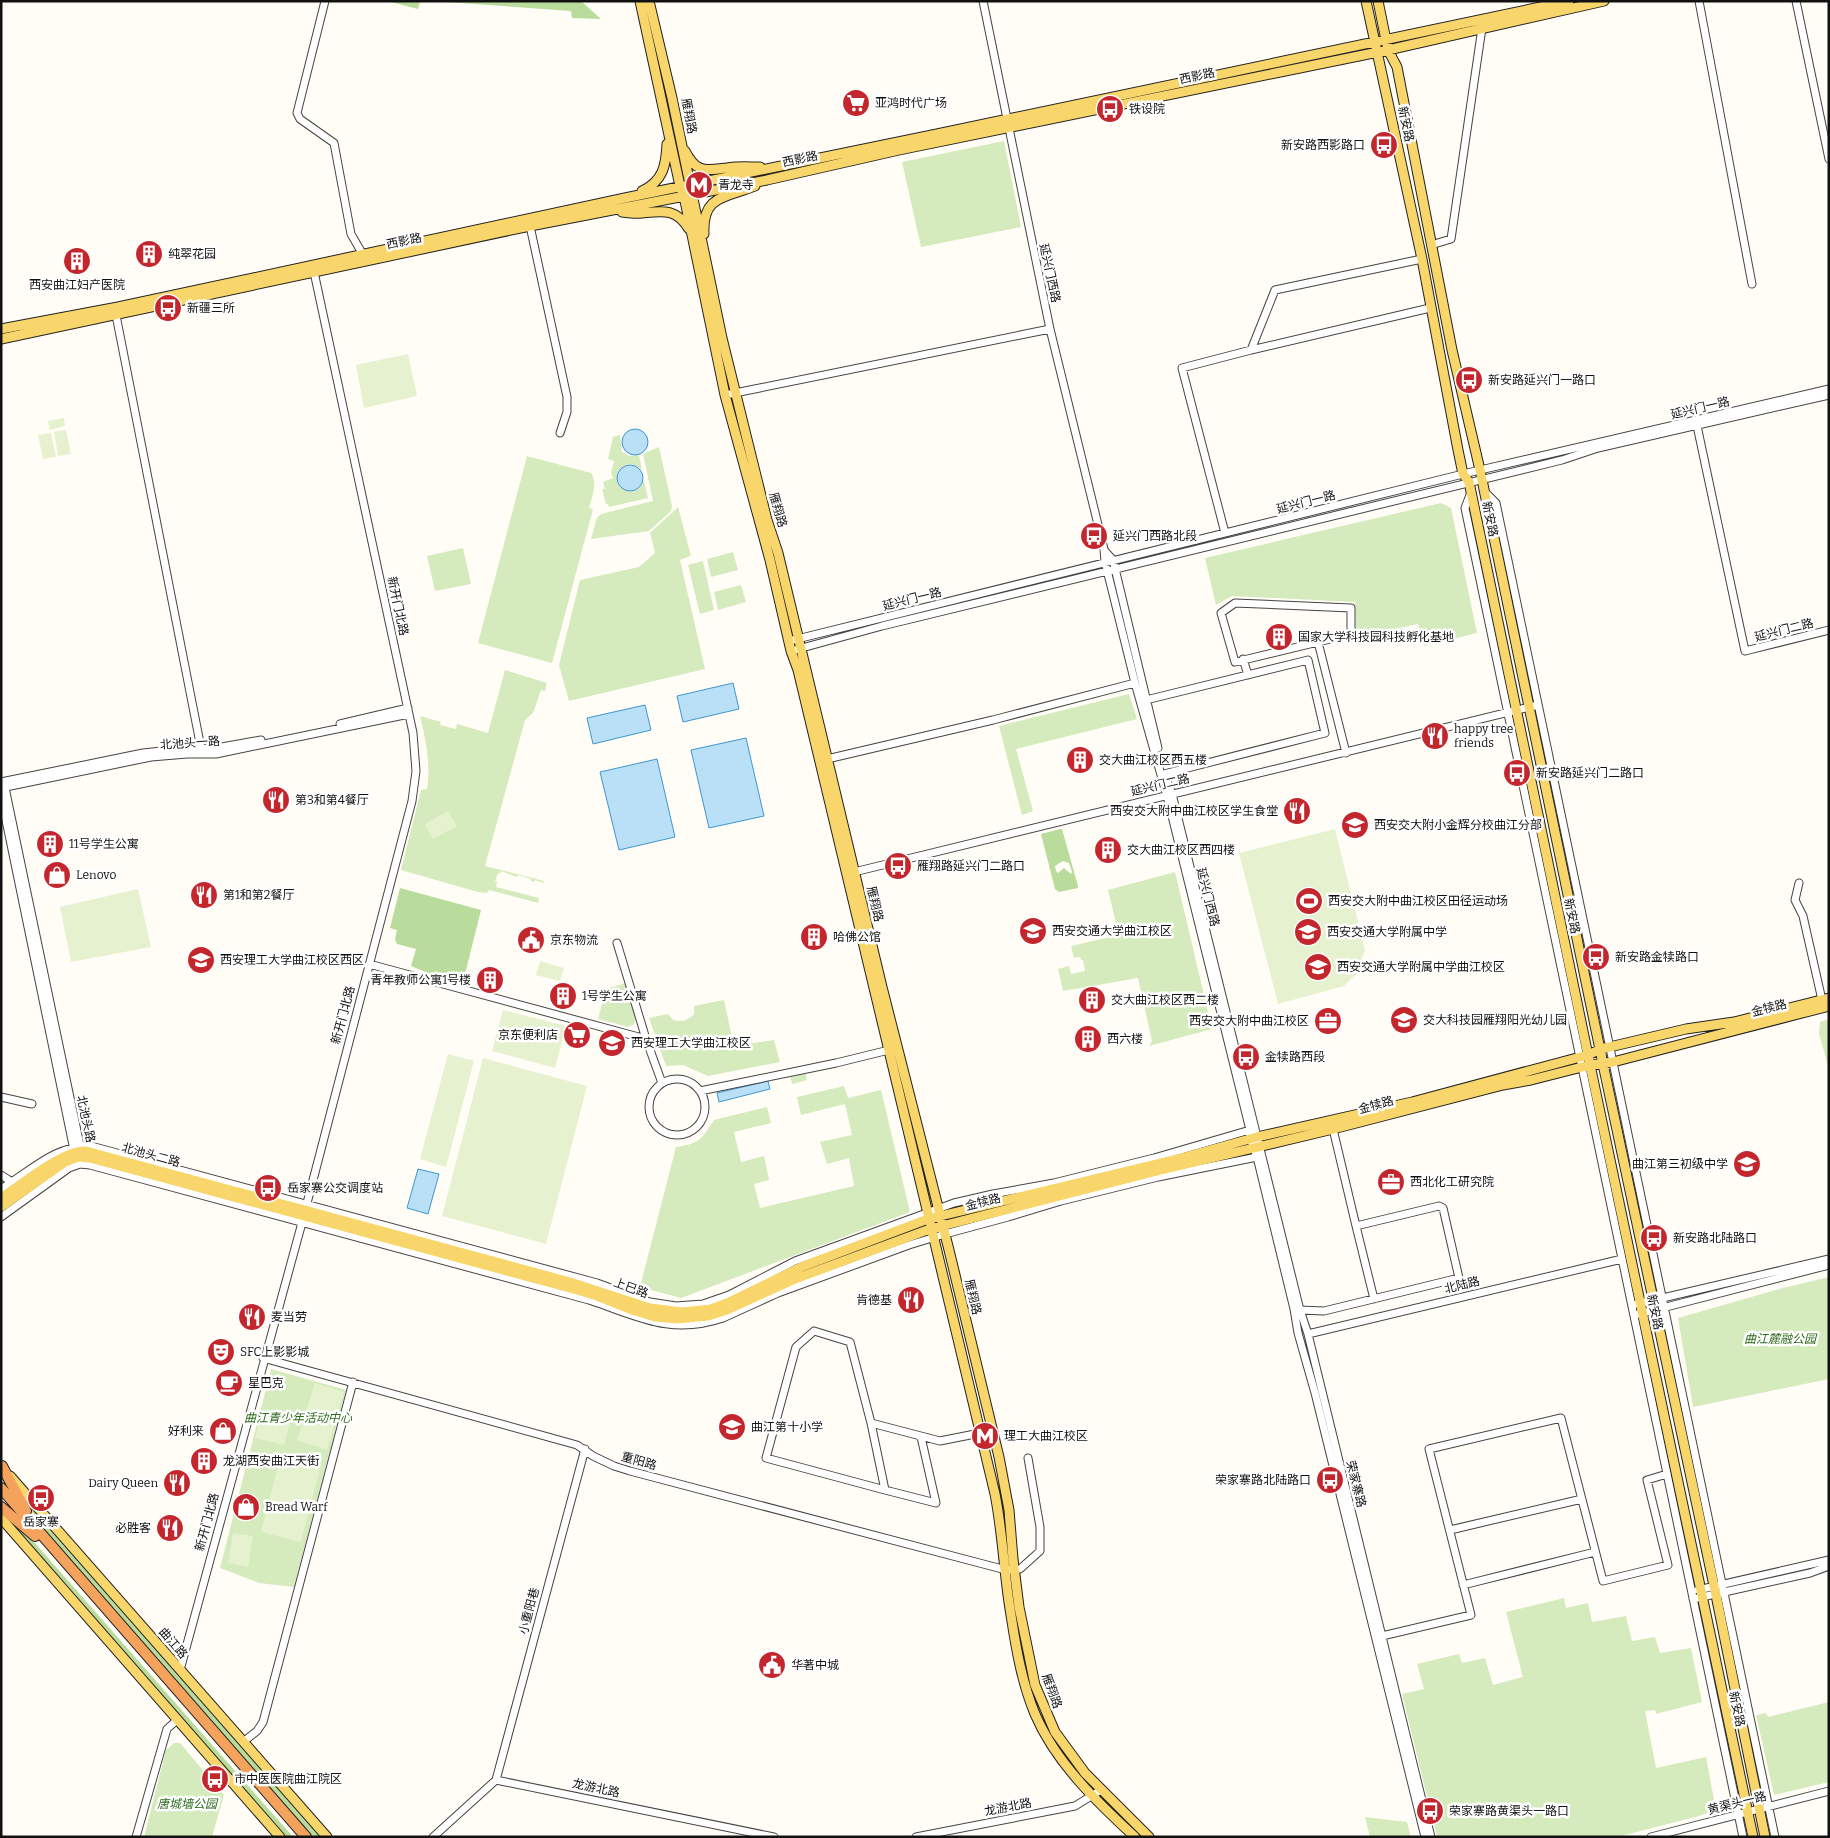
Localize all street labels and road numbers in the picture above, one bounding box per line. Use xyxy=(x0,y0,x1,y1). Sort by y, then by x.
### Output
street label: 西影路 xyxy=(1178,65,1216,87)
street label: 雁翔路 xyxy=(679,97,699,135)
street label: 新安路 xyxy=(1395,105,1417,143)
street label: 西影路 xyxy=(781,148,819,170)
street label: 西影路 xyxy=(385,230,423,252)
street label: 延兴门西路 xyxy=(1037,242,1063,304)
street label: 延兴门一路 xyxy=(1669,394,1731,422)
street label: 延兴门一路 xyxy=(1275,488,1337,516)
street label: 雁翔路 xyxy=(766,491,790,529)
street label: 新安路 xyxy=(1479,500,1501,538)
street label: 新开门北路 xyxy=(385,575,411,637)
street label: 延兴门一路 xyxy=(881,585,943,613)
street label: 延兴门二路 xyxy=(1753,616,1815,644)
street label: 北池头一路 xyxy=(160,734,220,752)
street label: 延兴门二路 xyxy=(1129,771,1191,799)
street label: 延兴门西路 xyxy=(1194,866,1222,928)
street label: 雁翔路 xyxy=(864,885,886,923)
street label: 新安路 xyxy=(1561,897,1583,935)
street label: 新开门北路 xyxy=(328,984,358,1046)
street label: 金犊路 xyxy=(1750,997,1788,1019)
street label: 北池头路 xyxy=(74,1094,98,1144)
street label: 金犊路 xyxy=(1357,1094,1395,1116)
street label: 北池头二路 xyxy=(120,1140,182,1170)
street label: 金犊路 xyxy=(964,1191,1002,1213)
street label: 北陆路 xyxy=(1443,1274,1481,1296)
street label: 上巳路 xyxy=(612,1275,650,1301)
street label: 雁翔路 xyxy=(962,1278,984,1316)
street label: 新安路 xyxy=(1644,1293,1666,1331)
street label: 重阳路 xyxy=(620,1449,658,1473)
street label: 荣家寨路 xyxy=(1343,1459,1369,1509)
street label: 新开门北路 xyxy=(192,1491,222,1553)
street label: 小重阳巷 xyxy=(516,1586,542,1636)
street label: 曲江路 xyxy=(156,1625,190,1661)
street label: 雁翔路 xyxy=(1039,1672,1065,1710)
street label: 新安路 xyxy=(1726,1690,1748,1728)
street label: 龙游北路 xyxy=(571,1776,621,1800)
street label: 黄渠头一路 xyxy=(1706,1789,1768,1817)
street label: 龙游北路 xyxy=(983,1796,1033,1818)

